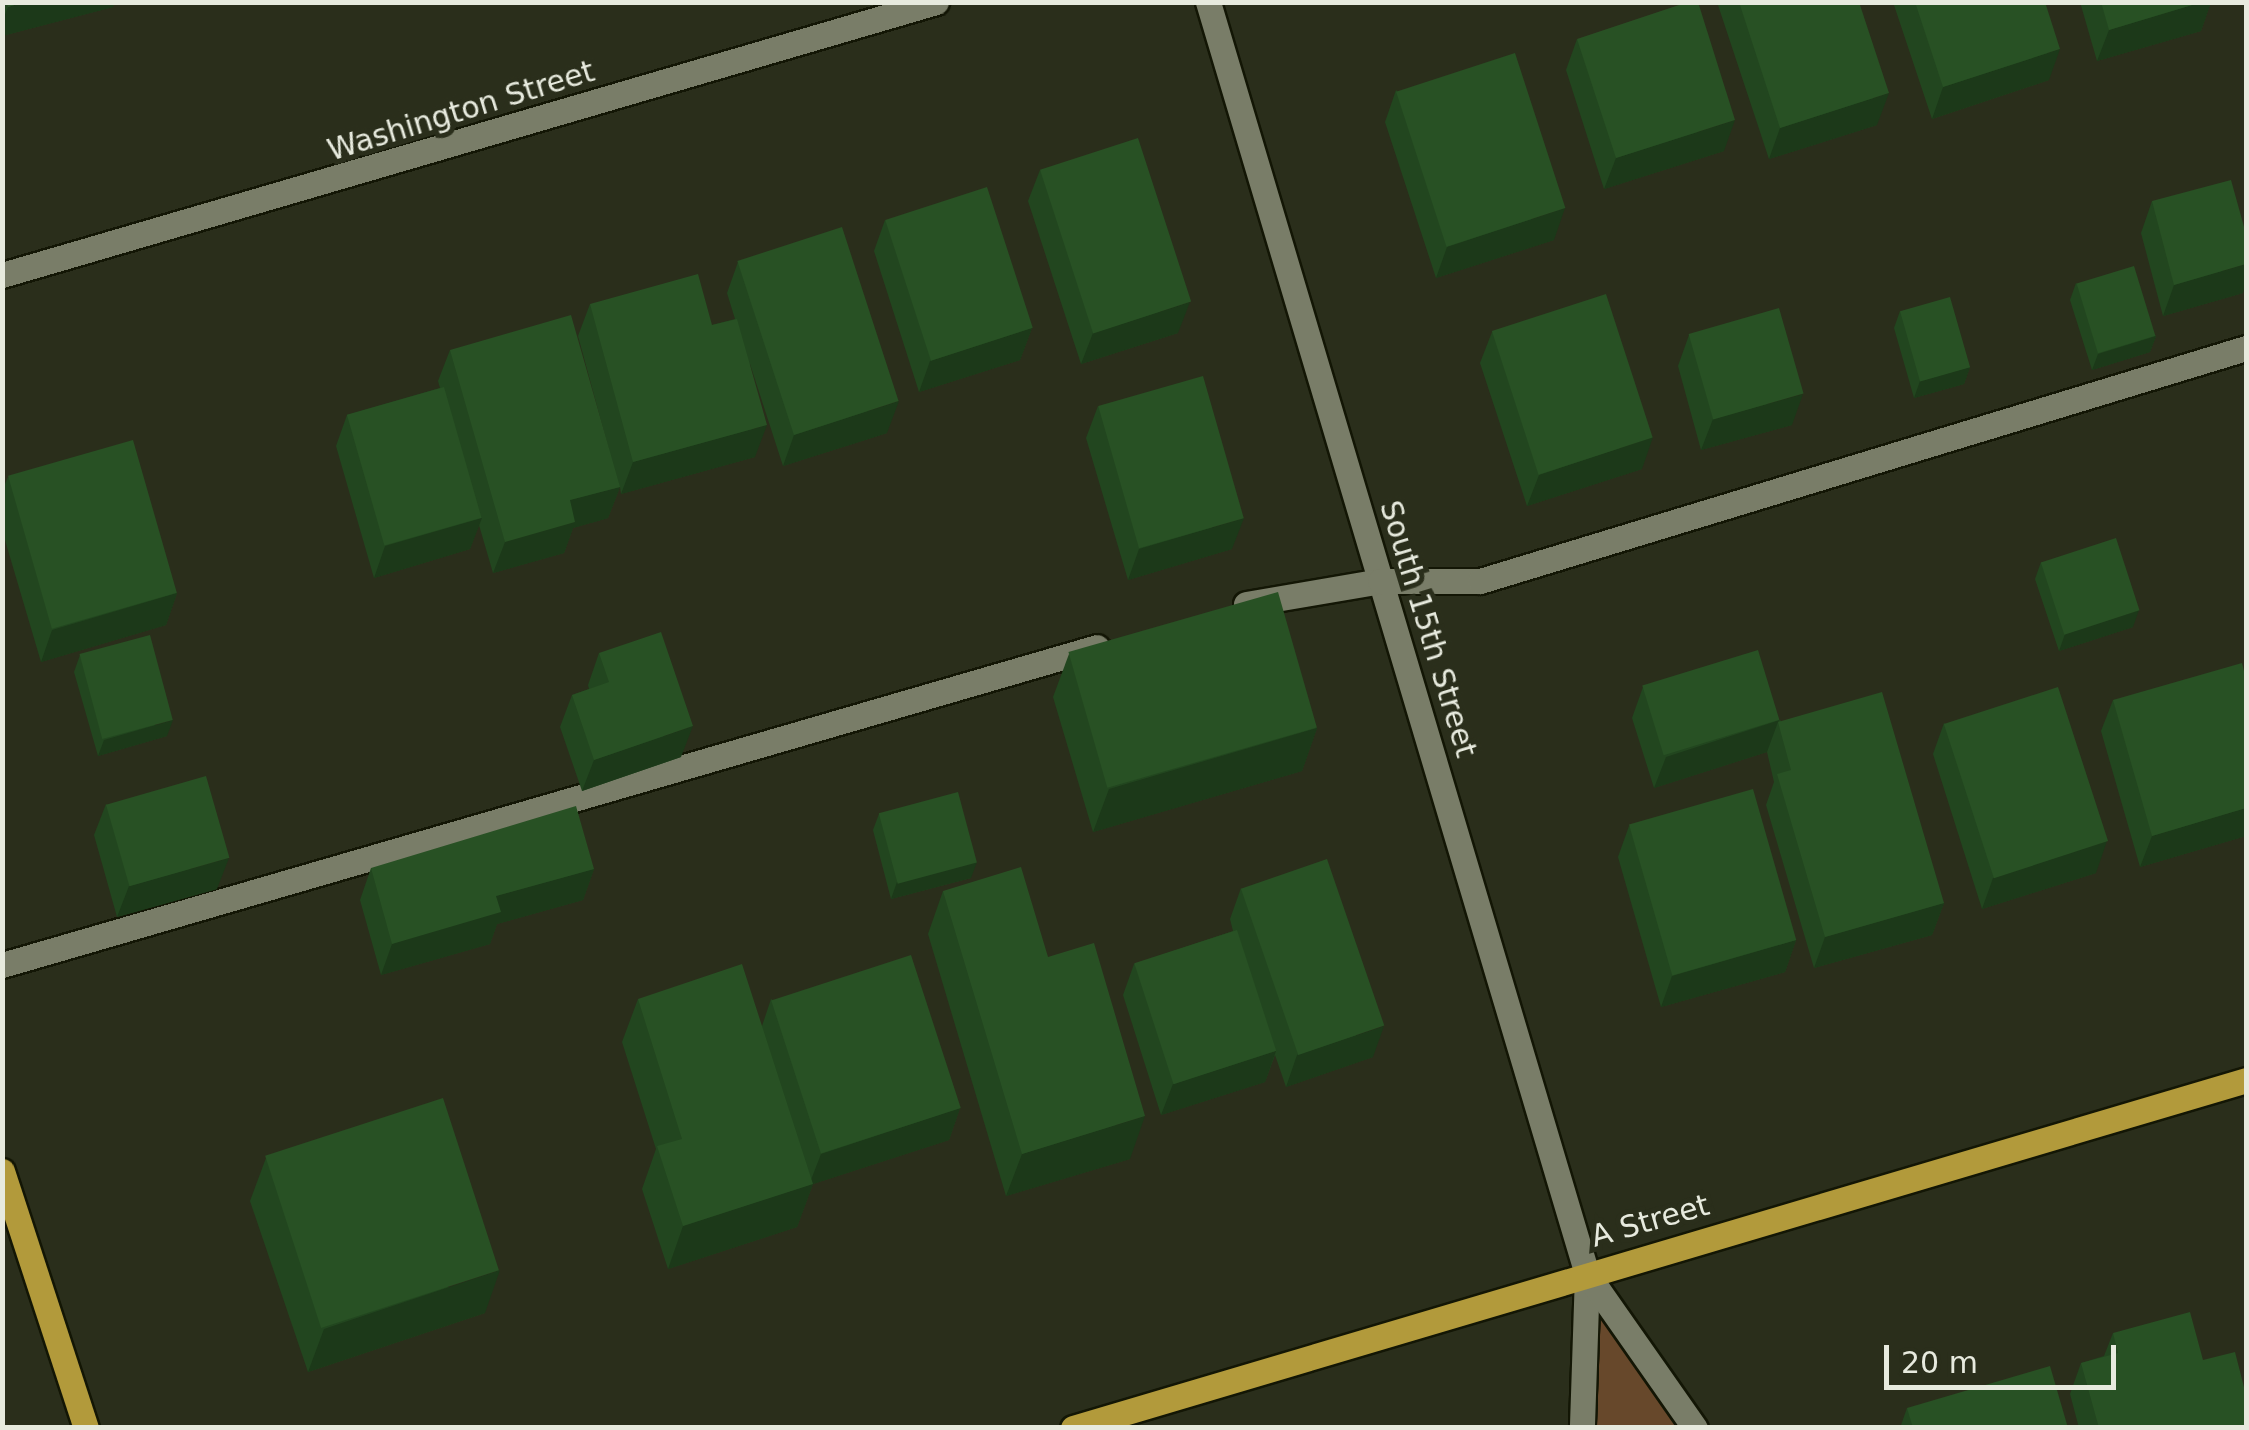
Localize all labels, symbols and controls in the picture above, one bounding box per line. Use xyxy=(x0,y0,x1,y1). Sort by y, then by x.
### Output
street label: Washington Street xyxy=(323,53,599,169)
street label: South 15th Street xyxy=(1372,496,1484,762)
street label: A Street xyxy=(1587,1187,1713,1255)
scale bar xyxy=(1889,1325,2122,1387)
text: 20 m xyxy=(1901,1345,1978,1380)

